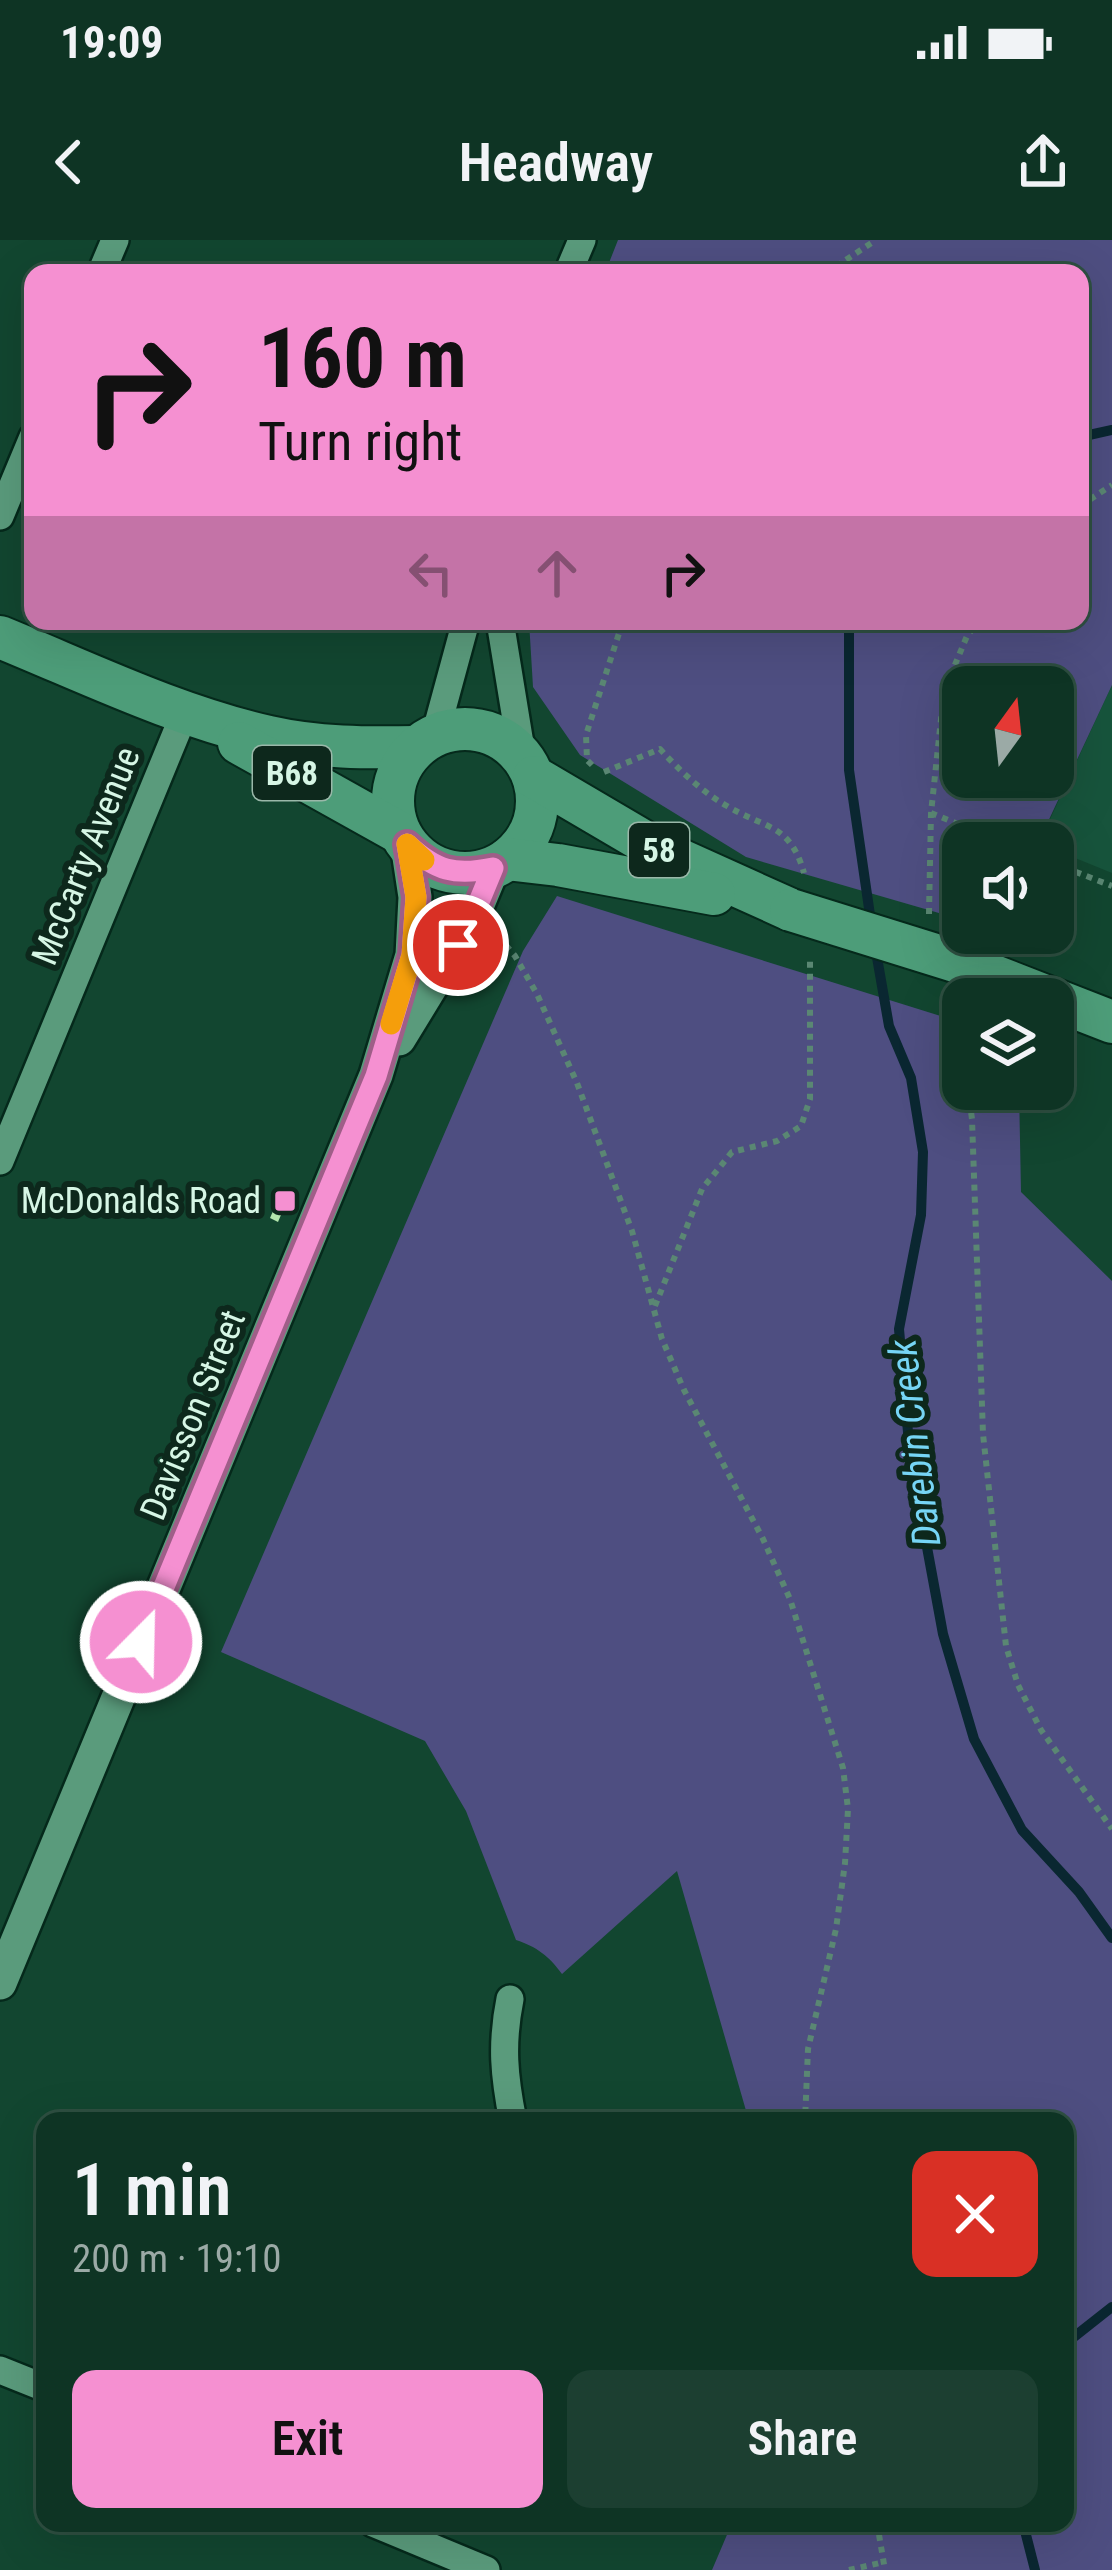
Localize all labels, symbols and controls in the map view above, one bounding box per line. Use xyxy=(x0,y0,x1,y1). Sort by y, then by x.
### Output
text: 19:09 xyxy=(60,16,163,69)
icon: back xyxy=(36,129,102,195)
icon: share xyxy=(1010,129,1076,195)
text: Headway xyxy=(459,131,653,194)
text: 160 m xyxy=(258,309,467,408)
icon: right xyxy=(60,312,216,468)
text: Turn right xyxy=(258,410,462,473)
icon: left xyxy=(398,540,464,606)
icon: ahead xyxy=(524,540,590,606)
icon: right xyxy=(650,540,716,606)
north arrow xyxy=(942,666,1074,798)
map controls xyxy=(942,666,1074,1110)
street label: McCarty Avenue xyxy=(23,741,149,971)
road number: B68 xyxy=(253,746,331,800)
button: sound xyxy=(942,822,1074,954)
road number: 58 xyxy=(629,823,689,877)
pin xyxy=(407,894,509,996)
icon: arrive xyxy=(425,912,491,978)
button: layers xyxy=(942,978,1074,1110)
place label: McDonalds Road xyxy=(21,1180,261,1222)
marker: McDonalds Road xyxy=(272,1188,298,1214)
street label: Davisson Street xyxy=(132,1304,254,1526)
water label: Darebin Creek xyxy=(879,1336,951,1549)
position arrow xyxy=(78,1579,204,1705)
text: 1 min xyxy=(72,2148,231,2233)
button: close xyxy=(912,2151,1038,2277)
text: 200 m · 19:10 xyxy=(72,2236,282,2282)
button: Exit xyxy=(72,2370,543,2508)
button: Share xyxy=(567,2370,1038,2508)

